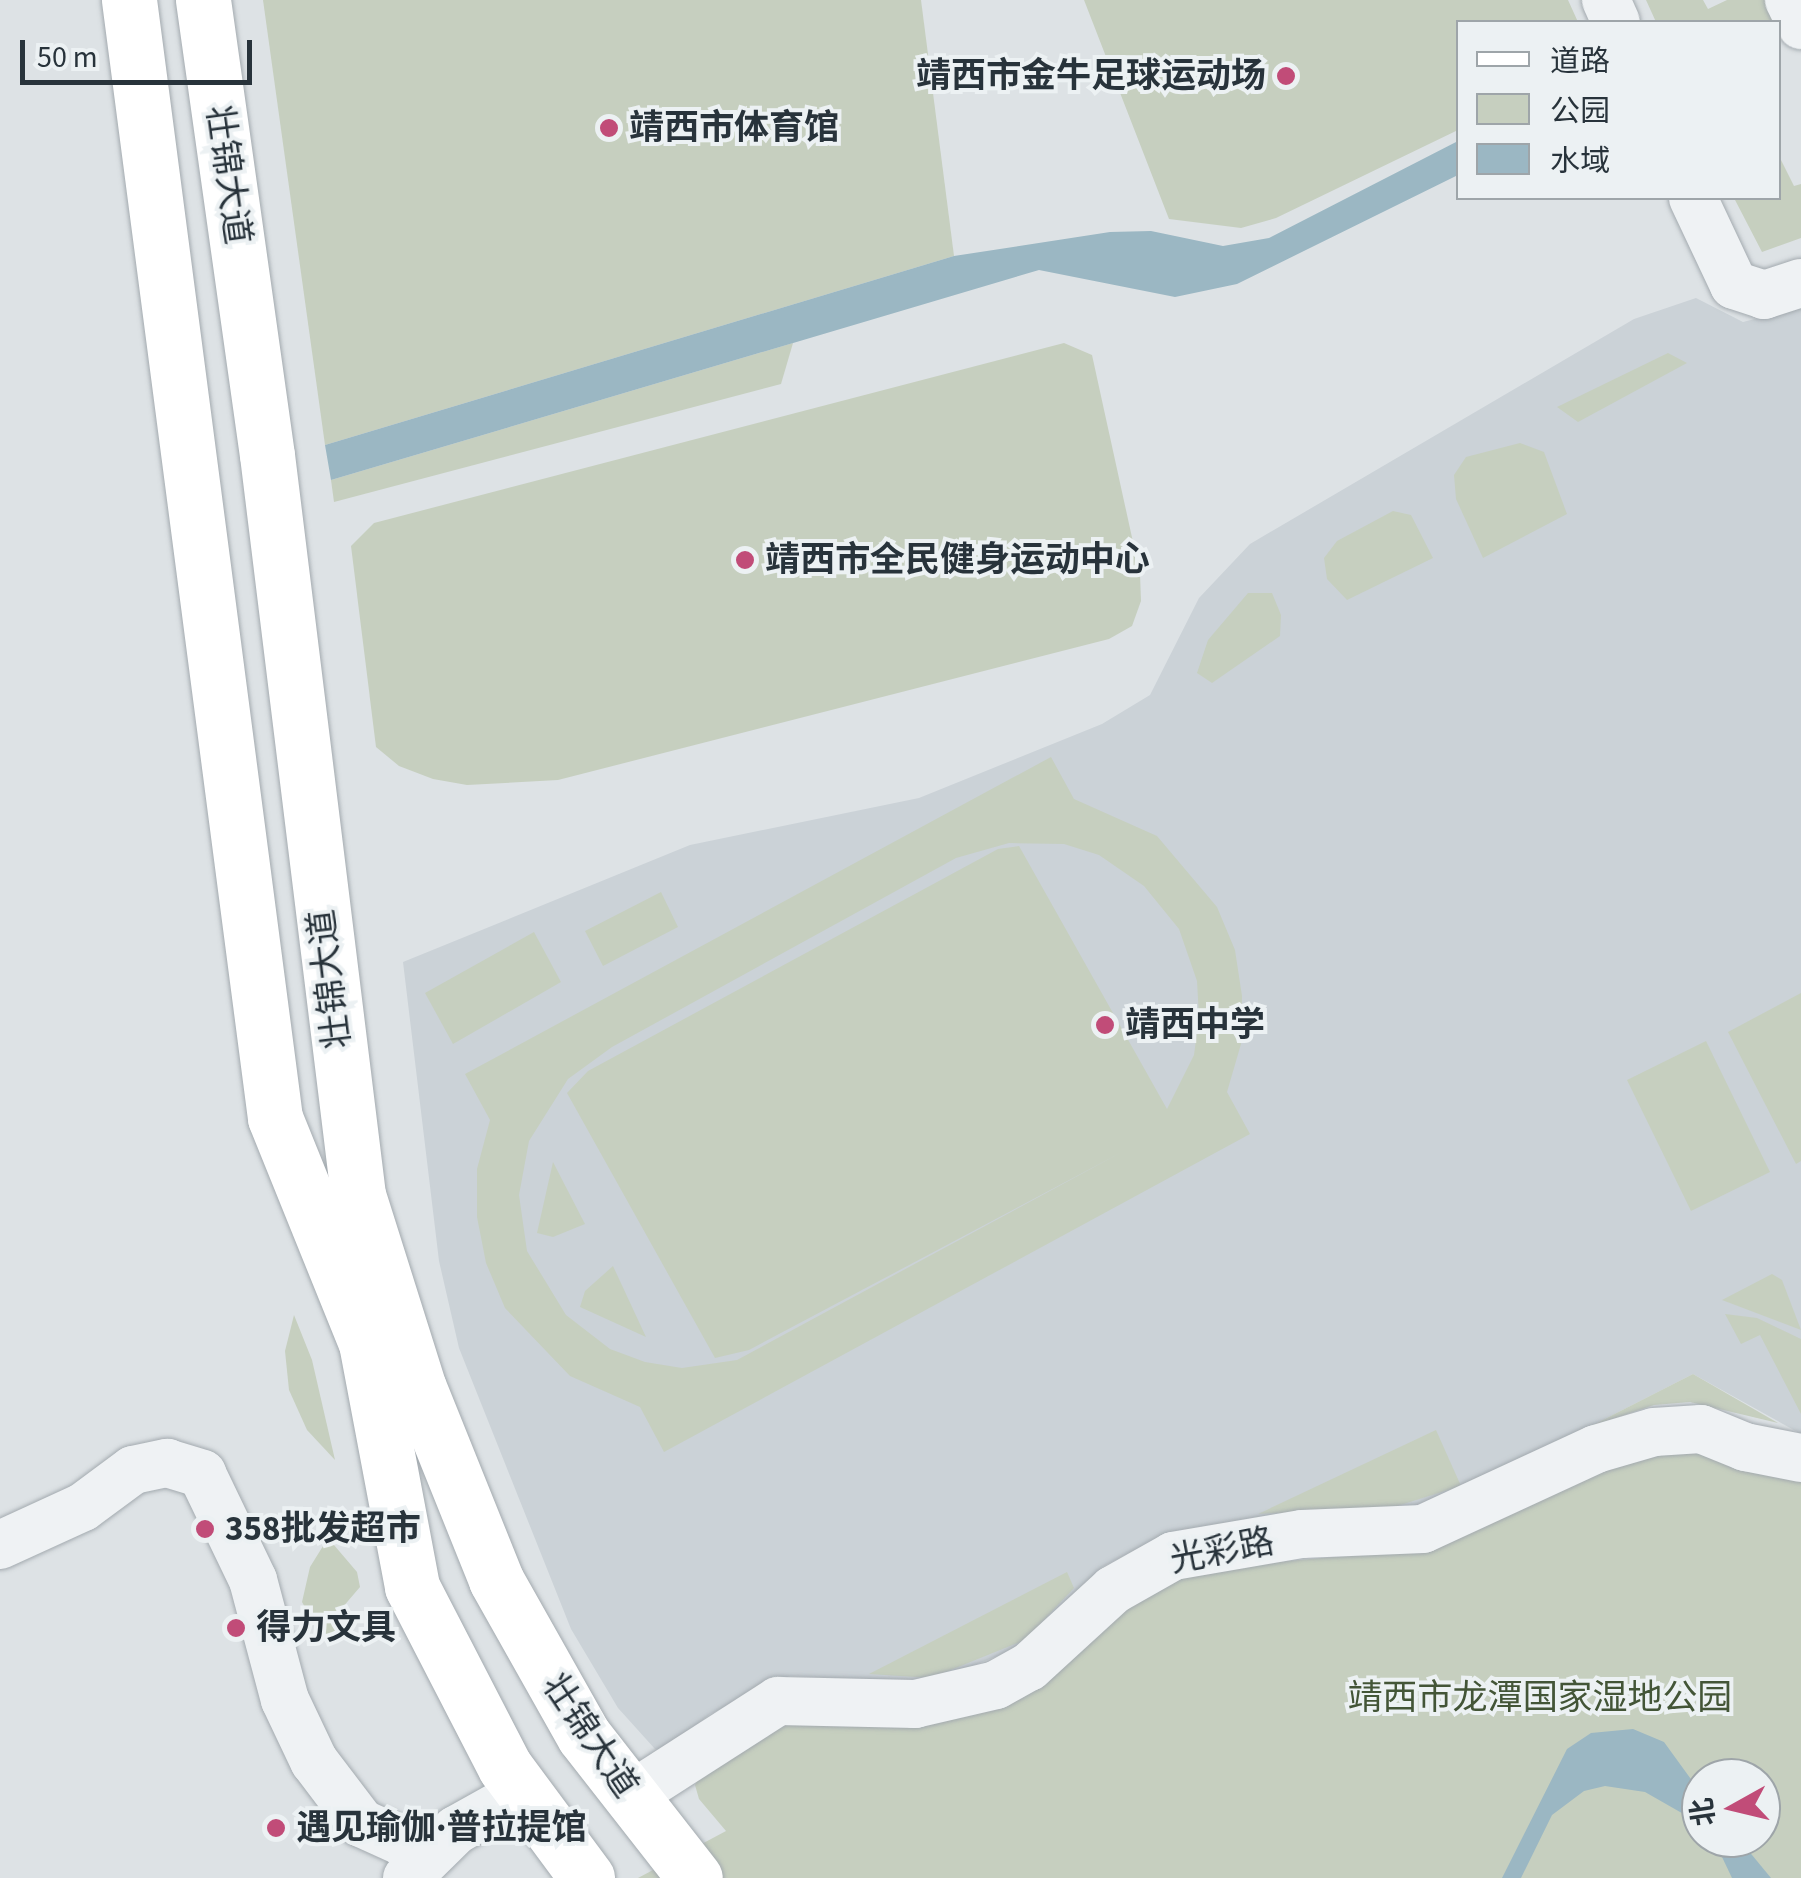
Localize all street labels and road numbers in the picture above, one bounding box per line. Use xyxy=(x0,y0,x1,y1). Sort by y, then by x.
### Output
street label: 壮锦大道 xyxy=(197,103,259,247)
street label: 壮锦大道 xyxy=(301,907,359,1051)
street label: 光彩路 xyxy=(1166,1520,1278,1582)
street label: 壮锦大道 xyxy=(533,1666,647,1806)

